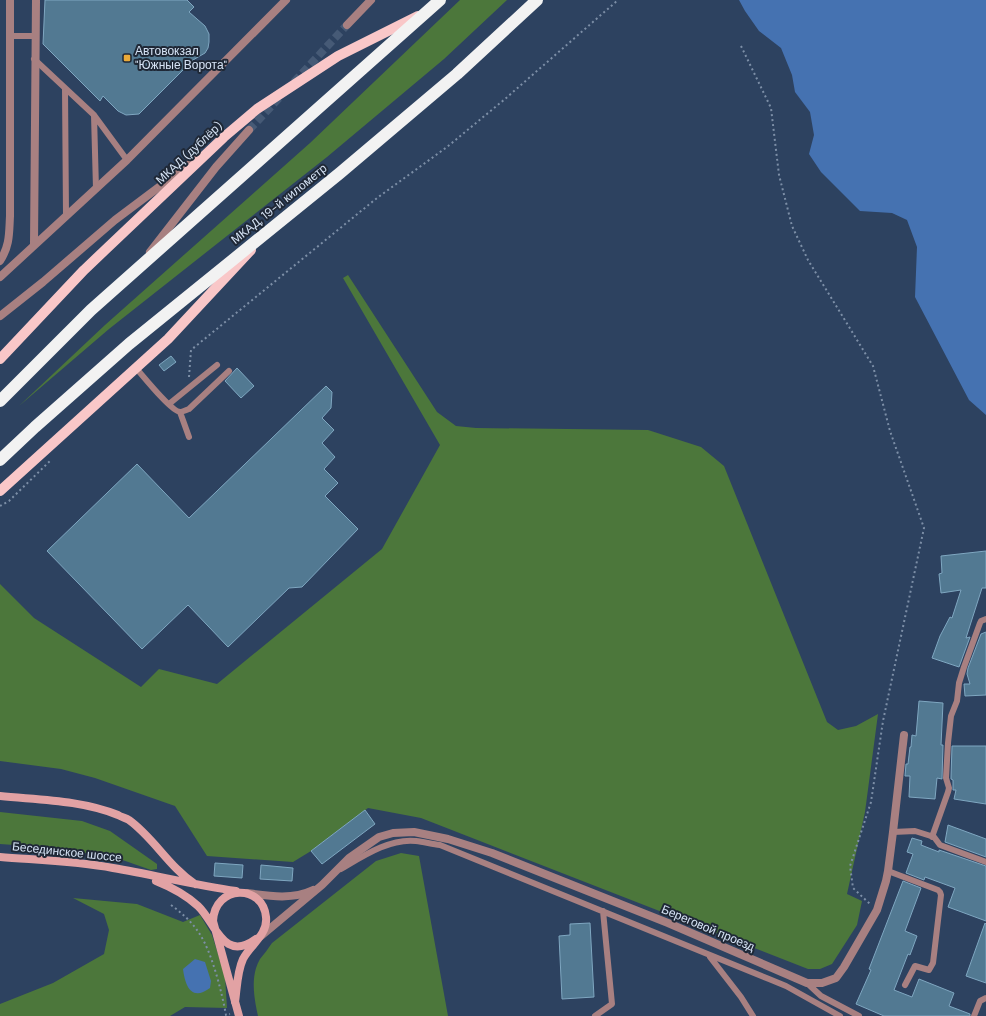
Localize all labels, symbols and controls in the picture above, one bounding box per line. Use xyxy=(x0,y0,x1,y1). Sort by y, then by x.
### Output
place label: Автовокзал "Южные Ворота" xyxy=(135,43,228,73)
marker: Автовокзал "Южные Ворота" xyxy=(122,53,132,63)
street label: МКАД (дублёр) xyxy=(152,118,226,188)
street label: МКАД, 19-й километр xyxy=(228,160,331,248)
street label: Бесединское шоссе xyxy=(11,838,123,866)
street label: Береговой проезд xyxy=(659,901,757,955)

